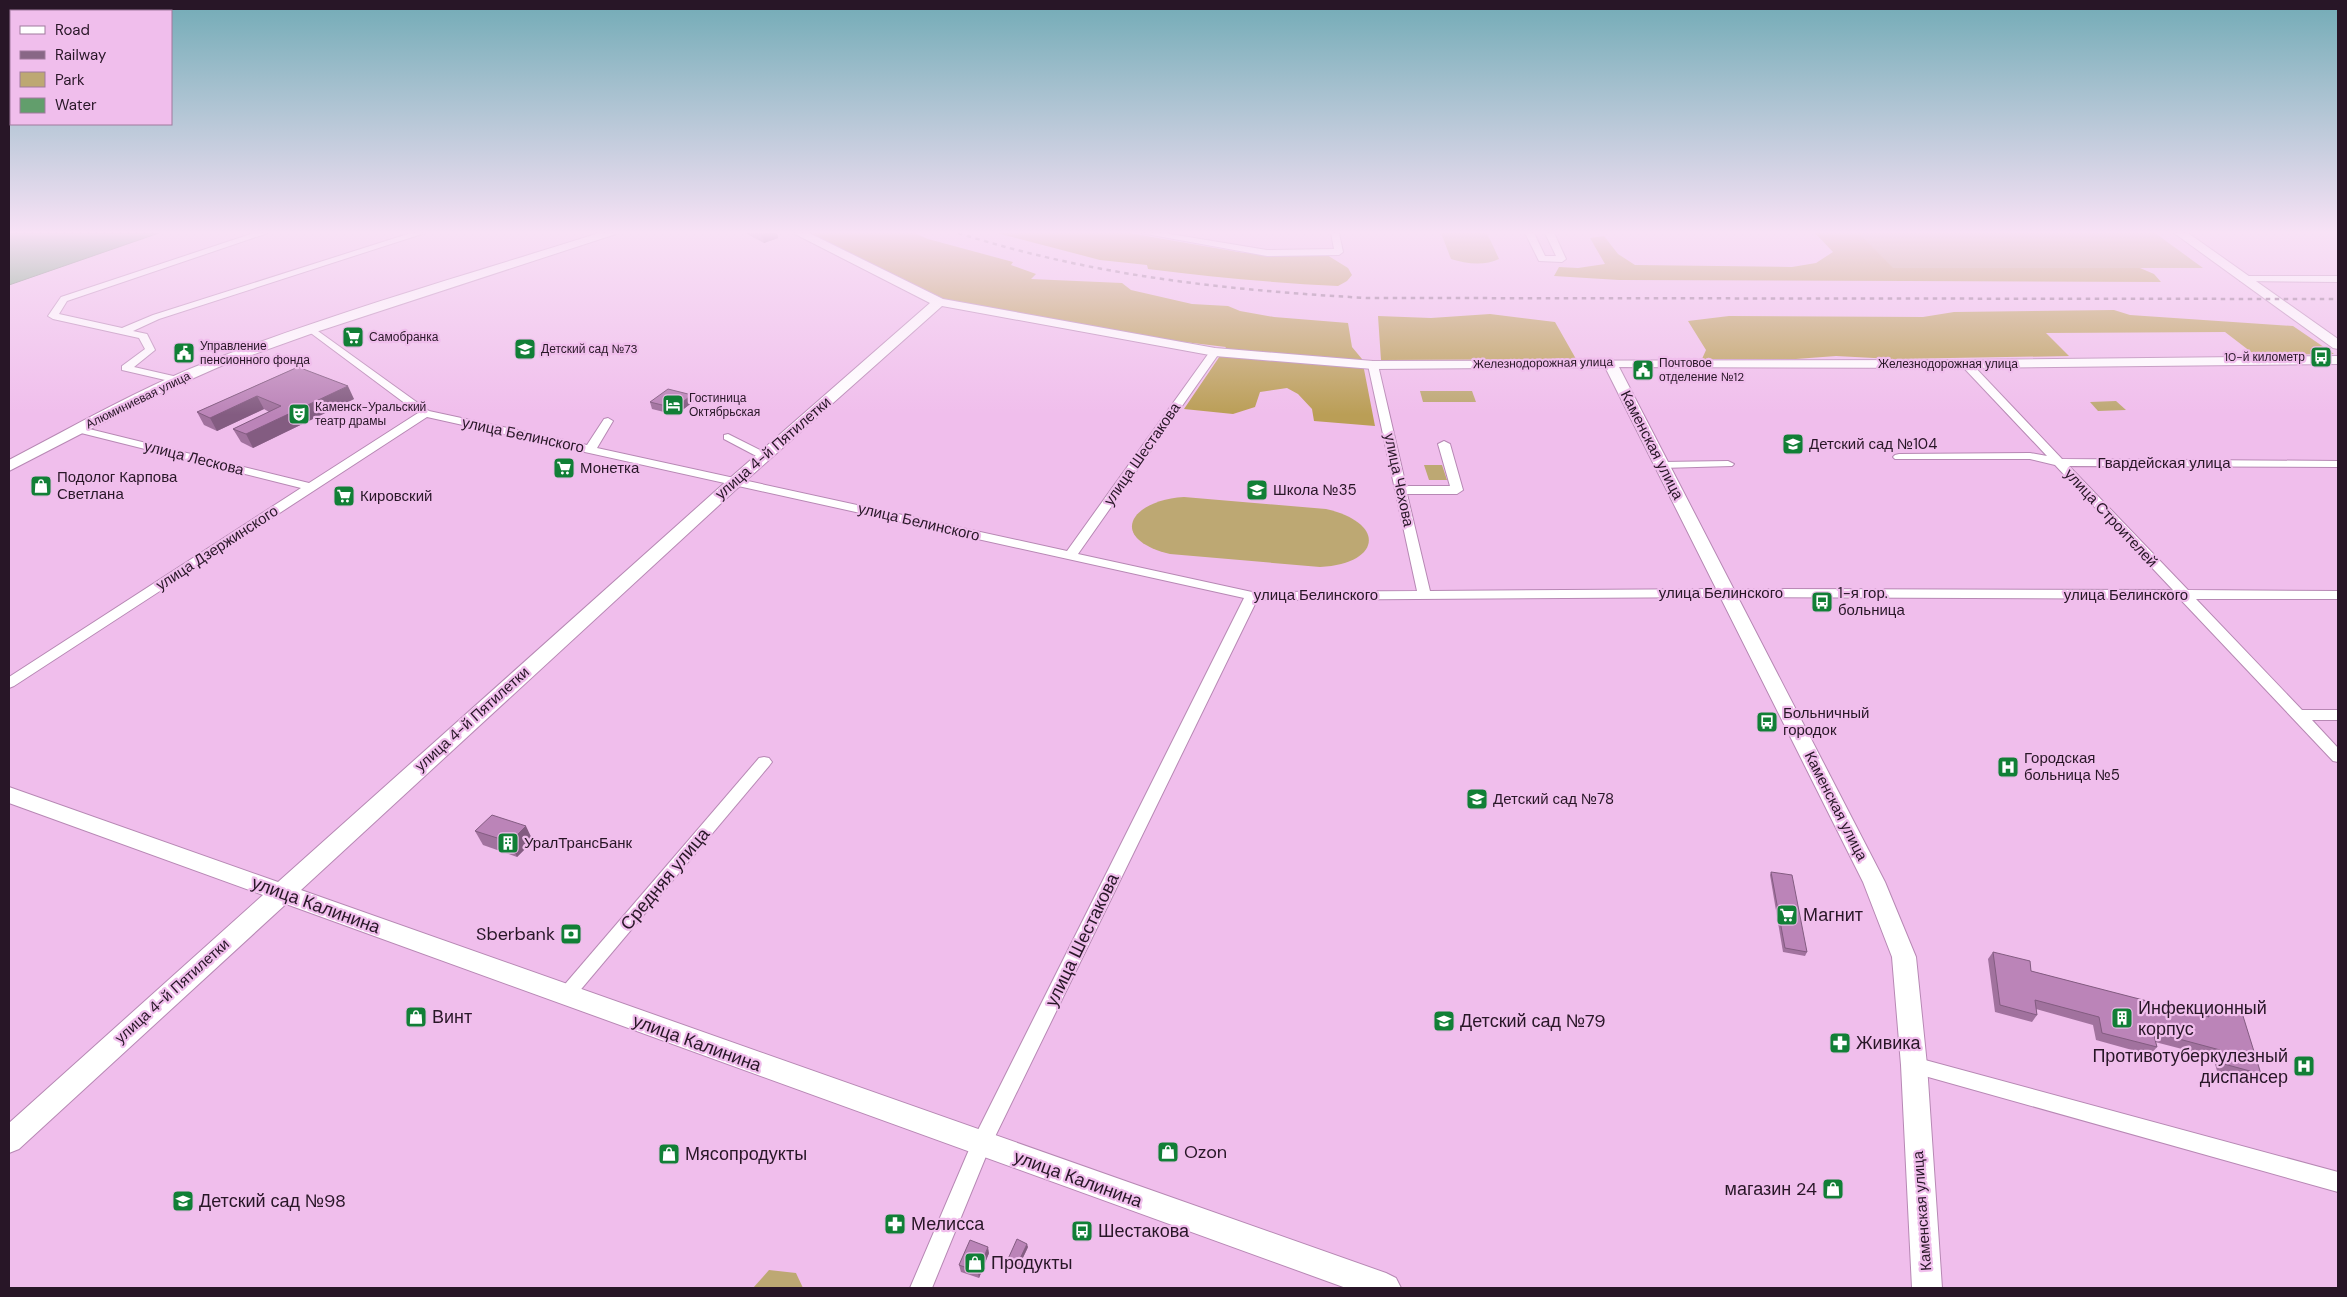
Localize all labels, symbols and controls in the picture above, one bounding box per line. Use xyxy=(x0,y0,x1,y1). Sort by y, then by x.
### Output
legend xyxy=(10,10,172,125)
text: Road xyxy=(55,20,90,40)
text: Railway xyxy=(55,45,107,65)
text: Park xyxy=(55,70,85,90)
text: Water xyxy=(55,95,97,115)
supermarket icon: Самобранка xyxy=(341,325,365,349)
place label: Самобранка xyxy=(369,329,439,345)
school or university icon: Детский сад №73 xyxy=(513,337,537,361)
place label: Управление пенсионного фонда xyxy=(200,338,310,368)
public building icon: Управление пенсионного фонда xyxy=(172,341,196,365)
place label: Детский сад №73 xyxy=(541,341,638,357)
bus stop icon: 10-й километр xyxy=(2309,345,2333,369)
place label: 10-й километр xyxy=(2224,349,2305,365)
street label: Железнодорожная улица xyxy=(1473,354,1613,372)
place label: Почтовое отделение №12 xyxy=(1659,355,1744,385)
street label: Железнодорожная улица xyxy=(1878,356,2018,372)
public building icon: Почтовое отделение №12 xyxy=(1631,358,1655,382)
street label: Алюминиевая улица xyxy=(83,368,193,432)
street label: Каменская улица xyxy=(1616,387,1688,504)
place label: Гостиница Октябрьская xyxy=(689,390,760,420)
street label: улица 4-й Пятилетки xyxy=(711,392,835,504)
hotel icon: Гостиница Октябрьская xyxy=(661,393,685,417)
street label: улица Шестакова xyxy=(1099,398,1185,509)
place label: Каменск-Уральский театр драмы xyxy=(315,399,426,429)
theatre icon: Каменск-Уральский театр драмы xyxy=(287,402,311,426)
street label: улица Белинского xyxy=(460,412,586,458)
street label: улица Чехова xyxy=(1379,431,1419,529)
school or university icon: Детский сад №104 xyxy=(1781,432,1805,456)
place label: Детский сад №104 xyxy=(1809,434,1937,454)
street label: улица Лескова xyxy=(142,436,247,480)
street label: Гвардейская улица xyxy=(2098,453,2231,473)
supermarket icon: Монетка xyxy=(552,456,576,480)
place label: Монетка xyxy=(580,458,640,478)
street label: улица Строителей xyxy=(2060,464,2162,572)
place label: Подолог Карпова Светлана xyxy=(57,467,178,504)
shop icon: Подолог Карпова Светлана xyxy=(29,474,53,498)
school or university icon: Школа №35 xyxy=(1245,478,1269,502)
place label: Школа №35 xyxy=(1273,480,1357,500)
supermarket icon: Кировский xyxy=(332,484,356,508)
place label: Кировский xyxy=(360,486,432,506)
street label: улица Белинского xyxy=(856,498,982,546)
street label: улица Дзержинского xyxy=(152,501,282,595)
street label: улица Белинского xyxy=(1659,583,1783,603)
place label: 1-я гор. больница xyxy=(1838,583,1905,620)
street label: улица Белинского xyxy=(1254,585,1378,605)
street label: улица Белинского xyxy=(2064,585,2188,605)
bus stop icon: 1-я гор. больница xyxy=(1810,590,1834,614)
street label: улица 4-й Пятилетки xyxy=(411,662,533,776)
place label: Больничный городок xyxy=(1783,703,1869,740)
bus stop icon: Больничный городок xyxy=(1755,710,1779,734)
street label: Каменская улица xyxy=(1800,748,1872,865)
place label: Городская больница №5 xyxy=(2024,748,2120,785)
hospital icon: Городская больница №5 xyxy=(1996,755,2020,779)
school or university icon: Детский сад №78 xyxy=(1465,787,1489,811)
place label: Детский сад №78 xyxy=(1493,789,1614,809)
street label: Средняя улица xyxy=(615,822,716,935)
building icon: УралТрансБанк xyxy=(496,831,520,855)
place label: УралТрансБанк xyxy=(524,833,633,853)
street label: улица Шестакова xyxy=(1039,869,1125,1011)
street label: улица Калинина xyxy=(248,871,385,940)
supermarket icon: Магнит xyxy=(1775,903,1799,927)
place label: Магнит xyxy=(1803,903,1863,927)
place label: Sberbank xyxy=(476,922,555,946)
bank icon: Sberbank xyxy=(559,922,583,946)
street label: улица 4-й Пятилетки xyxy=(111,934,233,1048)
place label: Инфекционный корпус xyxy=(2138,996,2267,1041)
shop icon: Винт xyxy=(404,1005,428,1029)
place label: Винт xyxy=(432,1005,472,1029)
building icon: Инфекционный корпус xyxy=(2110,1006,2134,1030)
street label: улица Калинина xyxy=(629,1009,766,1078)
school or university icon: Детский сад №79 xyxy=(1432,1009,1456,1033)
place label: Детский сад №79 xyxy=(1460,1009,1605,1033)
pharmacy icon: Живика xyxy=(1828,1031,1852,1055)
place label: Живика xyxy=(1856,1031,1922,1055)
place label: Противотуберкулезный диспансер xyxy=(2092,1044,2288,1089)
hospital icon: Противотуберкулезный диспансер xyxy=(2292,1054,2316,1078)
shop icon: Ozon xyxy=(1156,1140,1180,1164)
place label: Ozon xyxy=(1184,1140,1227,1164)
shop icon: Мясопродукты xyxy=(657,1142,681,1166)
place label: Мясопродукты xyxy=(685,1142,807,1166)
street label: улица Калинина xyxy=(1010,1145,1147,1214)
street label: Каменская улица xyxy=(1908,1150,1936,1272)
place label: магазин 24 xyxy=(1725,1177,1817,1201)
shop icon: магазин 24 xyxy=(1821,1177,1845,1201)
school or university icon: Детский сад №98 xyxy=(171,1189,195,1213)
place label: Детский сад №98 xyxy=(199,1189,346,1213)
pharmacy icon: Мелисса xyxy=(883,1212,907,1236)
place label: Мелисса xyxy=(911,1212,985,1236)
bus stop icon: Шестакова xyxy=(1070,1219,1094,1243)
place label: Шестакова xyxy=(1098,1219,1190,1243)
shop icon: Продукты xyxy=(963,1251,987,1275)
place label: Продукты xyxy=(991,1251,1072,1275)

